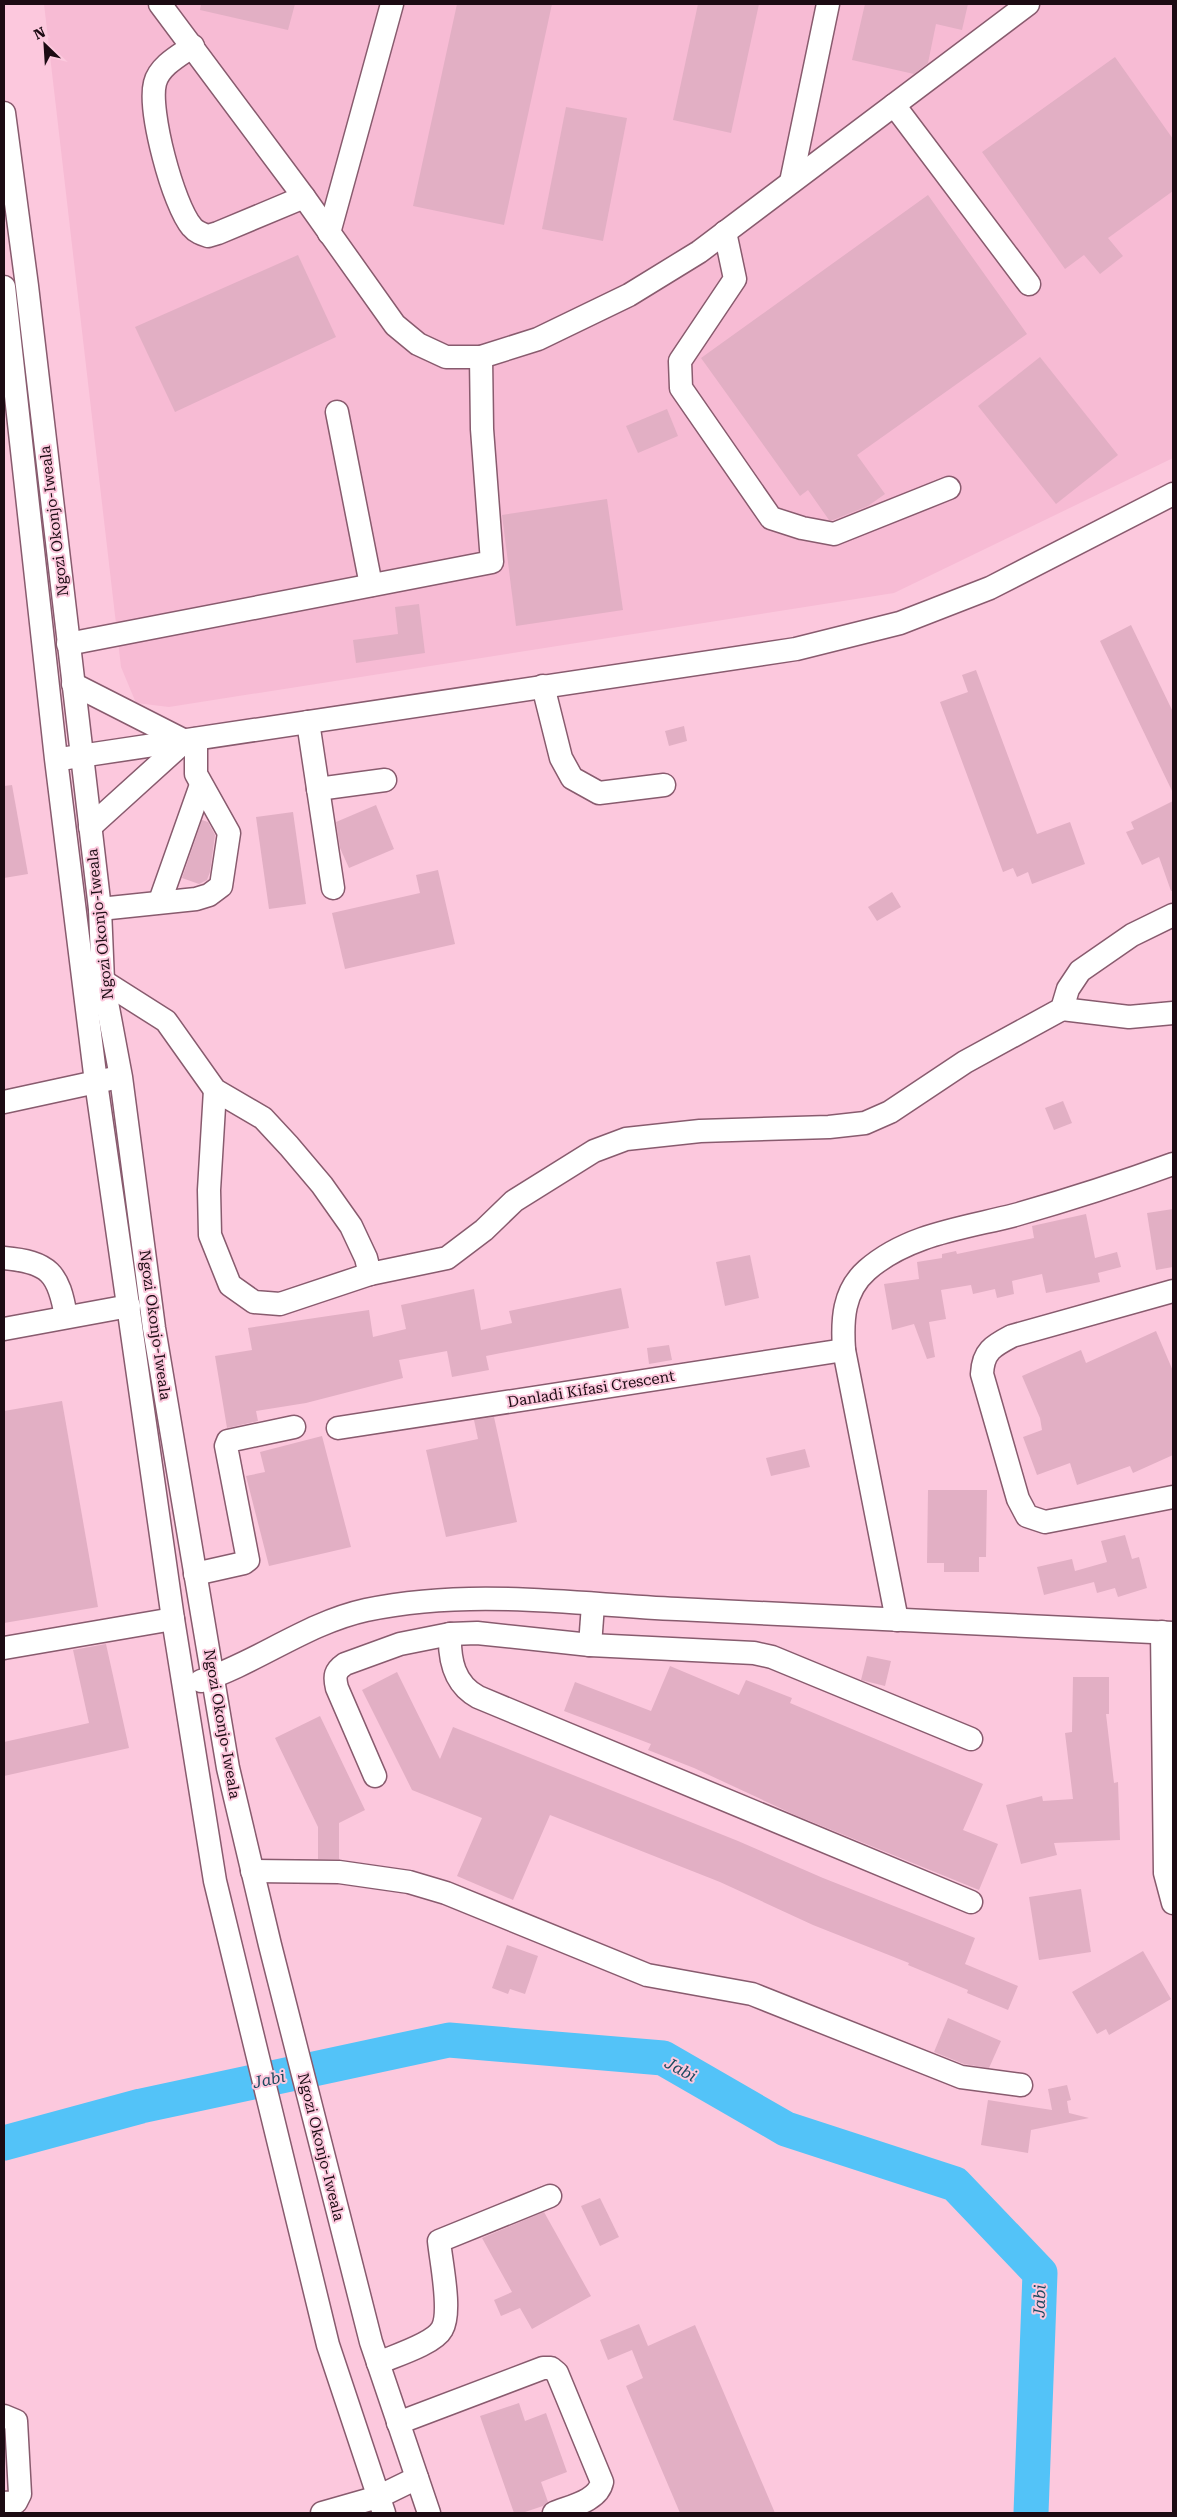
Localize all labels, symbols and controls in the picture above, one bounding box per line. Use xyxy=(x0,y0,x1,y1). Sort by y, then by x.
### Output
north arrow xyxy=(20,20,70,70)
text: N xyxy=(31,24,48,43)
street label: Ngozi Okonjo-Iweala xyxy=(36,445,72,597)
street label: Ngozi Okonjo-Iweala xyxy=(83,848,117,1000)
street label: Ngozi Okonjo-Iweala xyxy=(136,1249,174,1401)
street label: Danladi Kifasi Crescent xyxy=(506,1367,676,1411)
street label: Ngozi Okonjo-Iweala xyxy=(200,1648,244,1800)
water label: Jabi xyxy=(661,2053,700,2086)
water label: Jabi xyxy=(250,2067,287,2092)
street label: Ngozi Okonjo-Iweala xyxy=(294,2071,348,2223)
water label: Jabi xyxy=(1029,2284,1050,2319)

